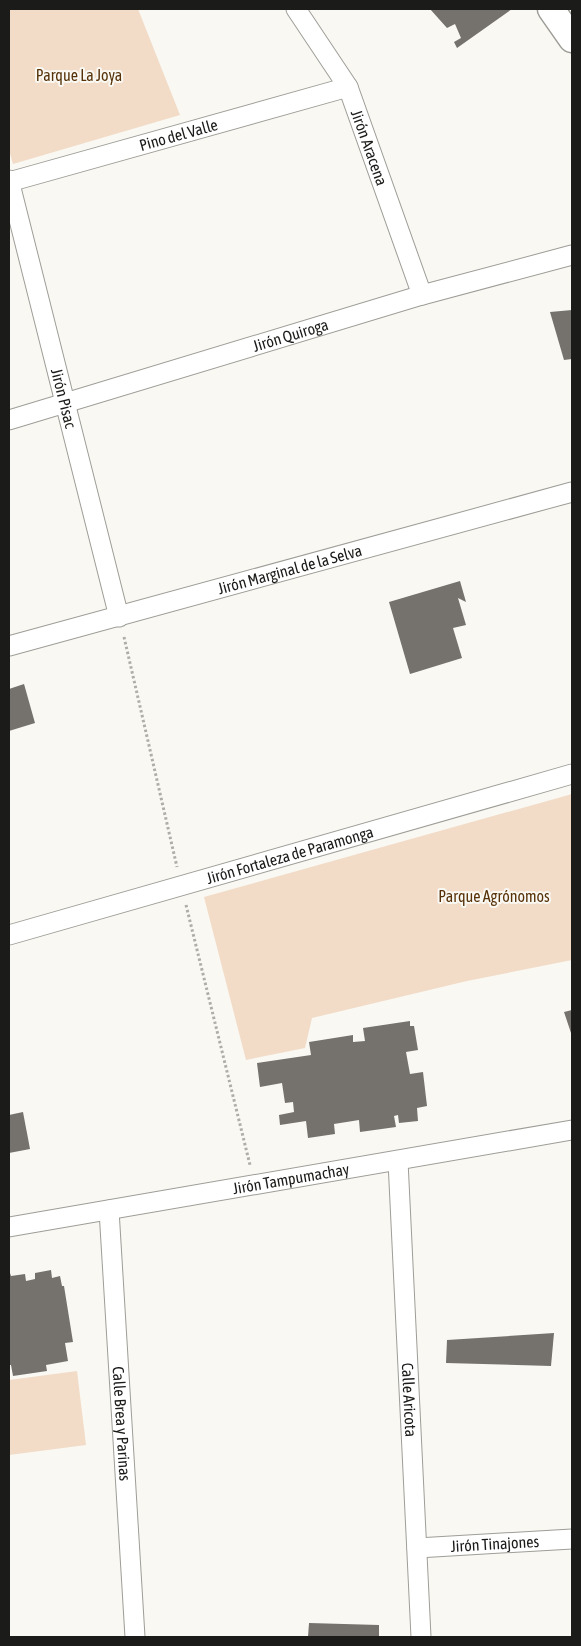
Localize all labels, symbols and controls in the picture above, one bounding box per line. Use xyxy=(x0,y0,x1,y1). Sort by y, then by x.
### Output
park label: Parque La Joya xyxy=(36,66,122,85)
street label: Jirón Aracena xyxy=(348,107,391,188)
street label: Pino del Valle xyxy=(137,115,220,154)
street label: Jirón Quiroga xyxy=(250,315,330,355)
street label: Jirón Pisac xyxy=(48,366,80,430)
street label: Jirón Marginal de la Selva xyxy=(216,541,364,598)
street label: Jirón Fortaleza de Paramonga xyxy=(204,822,375,887)
park label: Parque Agrónomos xyxy=(438,887,550,906)
street label: Jirón Tampumachay xyxy=(231,1159,351,1197)
street label: Calle Aricota xyxy=(399,1362,420,1437)
street label: Calle Brea y Parinas xyxy=(110,1366,134,1482)
street label: Jirón Tinajones xyxy=(450,1532,540,1555)

